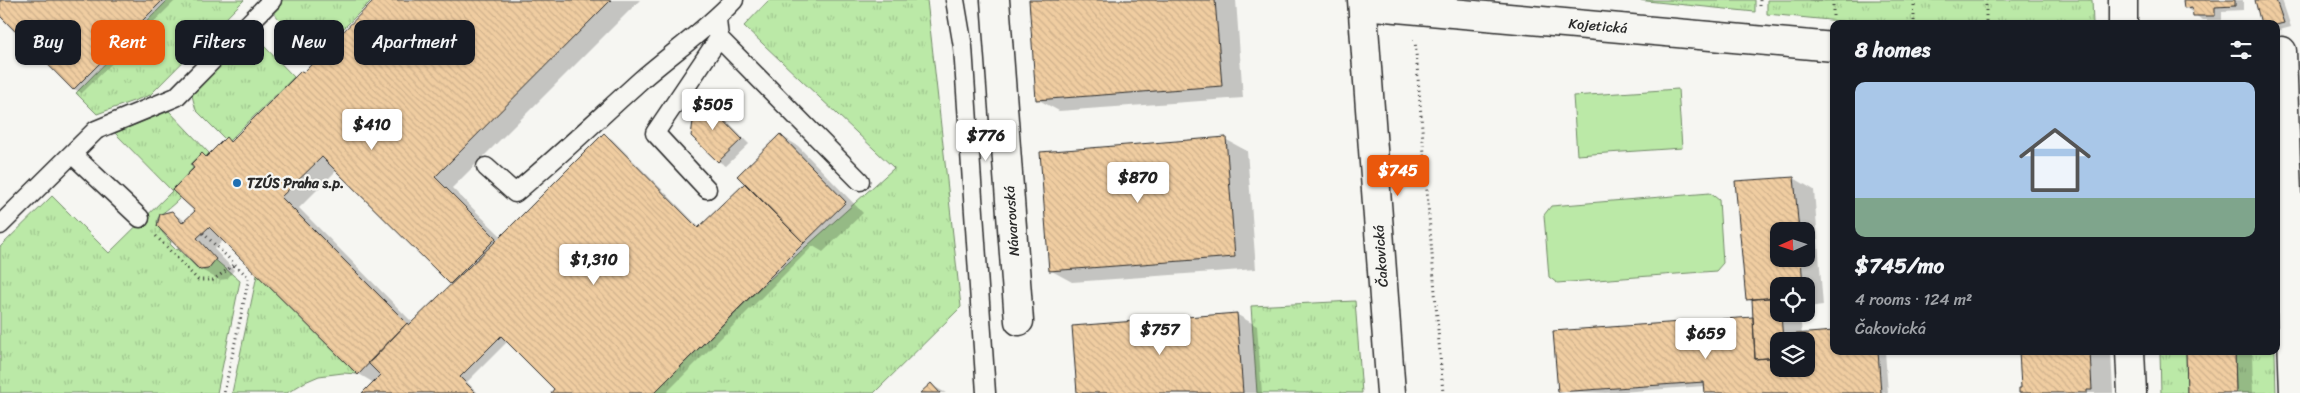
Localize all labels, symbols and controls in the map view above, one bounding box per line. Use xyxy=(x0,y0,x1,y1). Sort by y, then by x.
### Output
street label: Kojetická xyxy=(1568,11,1628,41)
chip: Buy xyxy=(15,20,81,65)
chip: Rent xyxy=(91,20,165,65)
chip: Filters xyxy=(175,20,264,65)
chip: New xyxy=(274,20,344,65)
chip: Apartment xyxy=(354,20,475,65)
text: 8 homes xyxy=(1855,31,1930,69)
icon: filters xyxy=(2227,36,2255,64)
pin: $505 xyxy=(683,88,743,131)
text: $505 xyxy=(693,90,733,119)
pin: $410 xyxy=(342,108,402,151)
text: $410 xyxy=(353,110,391,139)
icon: home xyxy=(2010,115,2100,205)
pin: $776 xyxy=(956,120,1016,162)
text: $776 xyxy=(967,121,1005,150)
pin: $745 xyxy=(1368,154,1428,197)
text: $745 xyxy=(1378,156,1418,185)
pin: $870 xyxy=(1108,162,1168,204)
text: $870 xyxy=(1118,163,1158,192)
place label: TZÚS Praha s.p. xyxy=(247,171,344,196)
marker: TZÚS Praha s.p. xyxy=(231,177,243,189)
street label: Návarovská xyxy=(997,185,1027,257)
north arrow xyxy=(1770,222,1815,268)
map controls xyxy=(1770,222,1815,377)
street label: Čakovická xyxy=(1366,224,1396,288)
pin: $1,310 xyxy=(553,244,635,286)
text: $1,310 xyxy=(570,245,618,274)
text: $745/mo xyxy=(1855,247,1944,285)
button: locate xyxy=(1770,277,1815,322)
text: 4 rooms · 124 m² xyxy=(1855,285,1972,314)
pin: $757 xyxy=(1130,314,1190,356)
text: Čakovická xyxy=(1855,314,1926,343)
text: $757 xyxy=(1141,315,1179,344)
pin: $659 xyxy=(1676,318,1736,360)
text: $659 xyxy=(1686,319,1726,348)
button: layers xyxy=(1770,332,1815,377)

